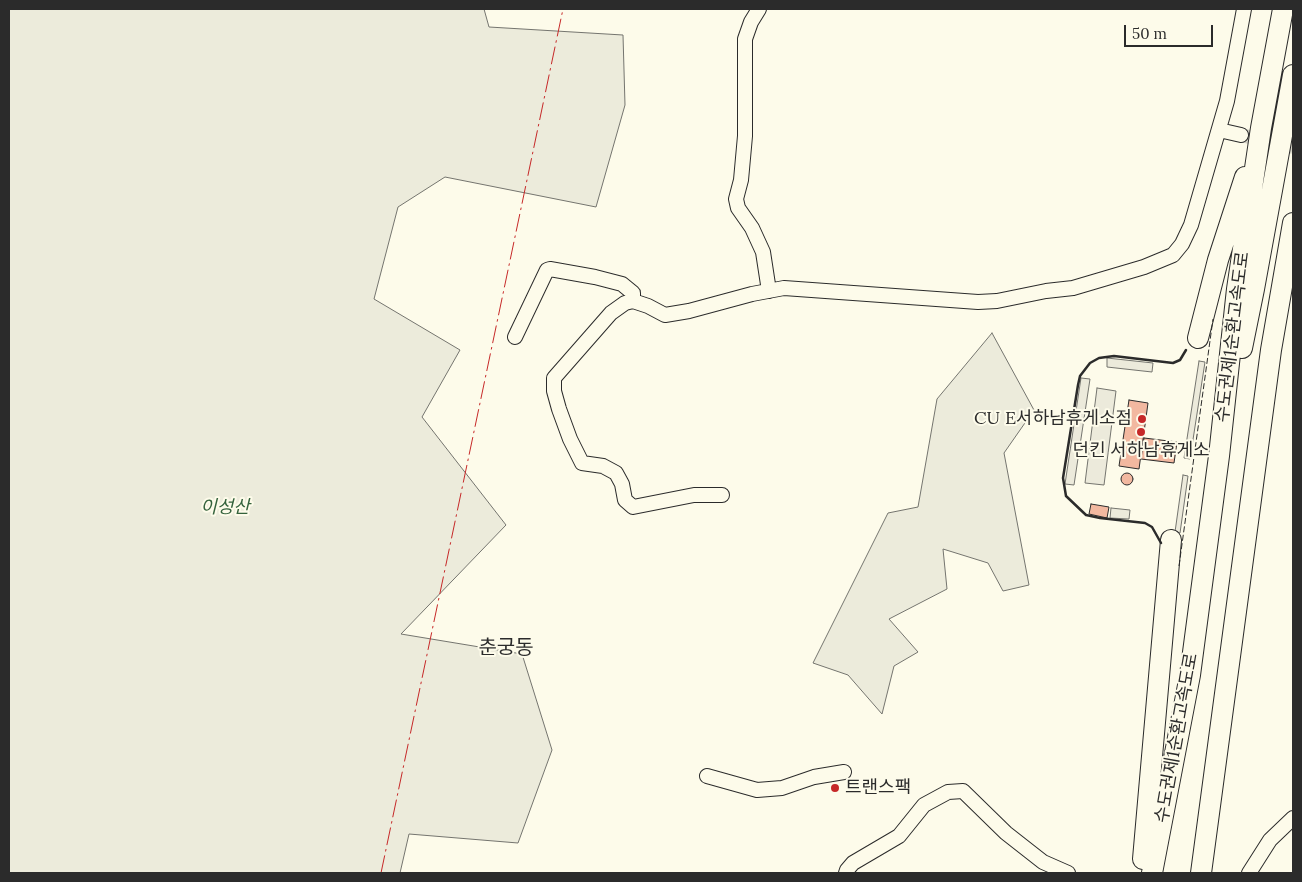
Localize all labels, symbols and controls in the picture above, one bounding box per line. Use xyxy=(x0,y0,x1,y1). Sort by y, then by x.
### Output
scale bar xyxy=(1127,15,1216,47)
text: 50 m xyxy=(1132,24,1167,43)
street label: 수도권제1순환고속도로 xyxy=(1212,250,1254,424)
place label: CU E서하남휴게소점 xyxy=(974,408,1132,430)
marker: CU E서하남휴게소점 xyxy=(1136,413,1148,425)
marker: 던킨 서하남휴게소 xyxy=(1135,426,1147,438)
place label: 던킨 서하남휴게소 xyxy=(1072,440,1210,462)
park label: 이성산 xyxy=(200,497,250,519)
district label: 춘궁동 xyxy=(478,636,534,660)
street label: 수도권제1순환고속도로 xyxy=(1151,651,1203,825)
place label: 트랜스팩 xyxy=(845,777,911,799)
marker: 트랜스팩 xyxy=(829,782,841,794)

